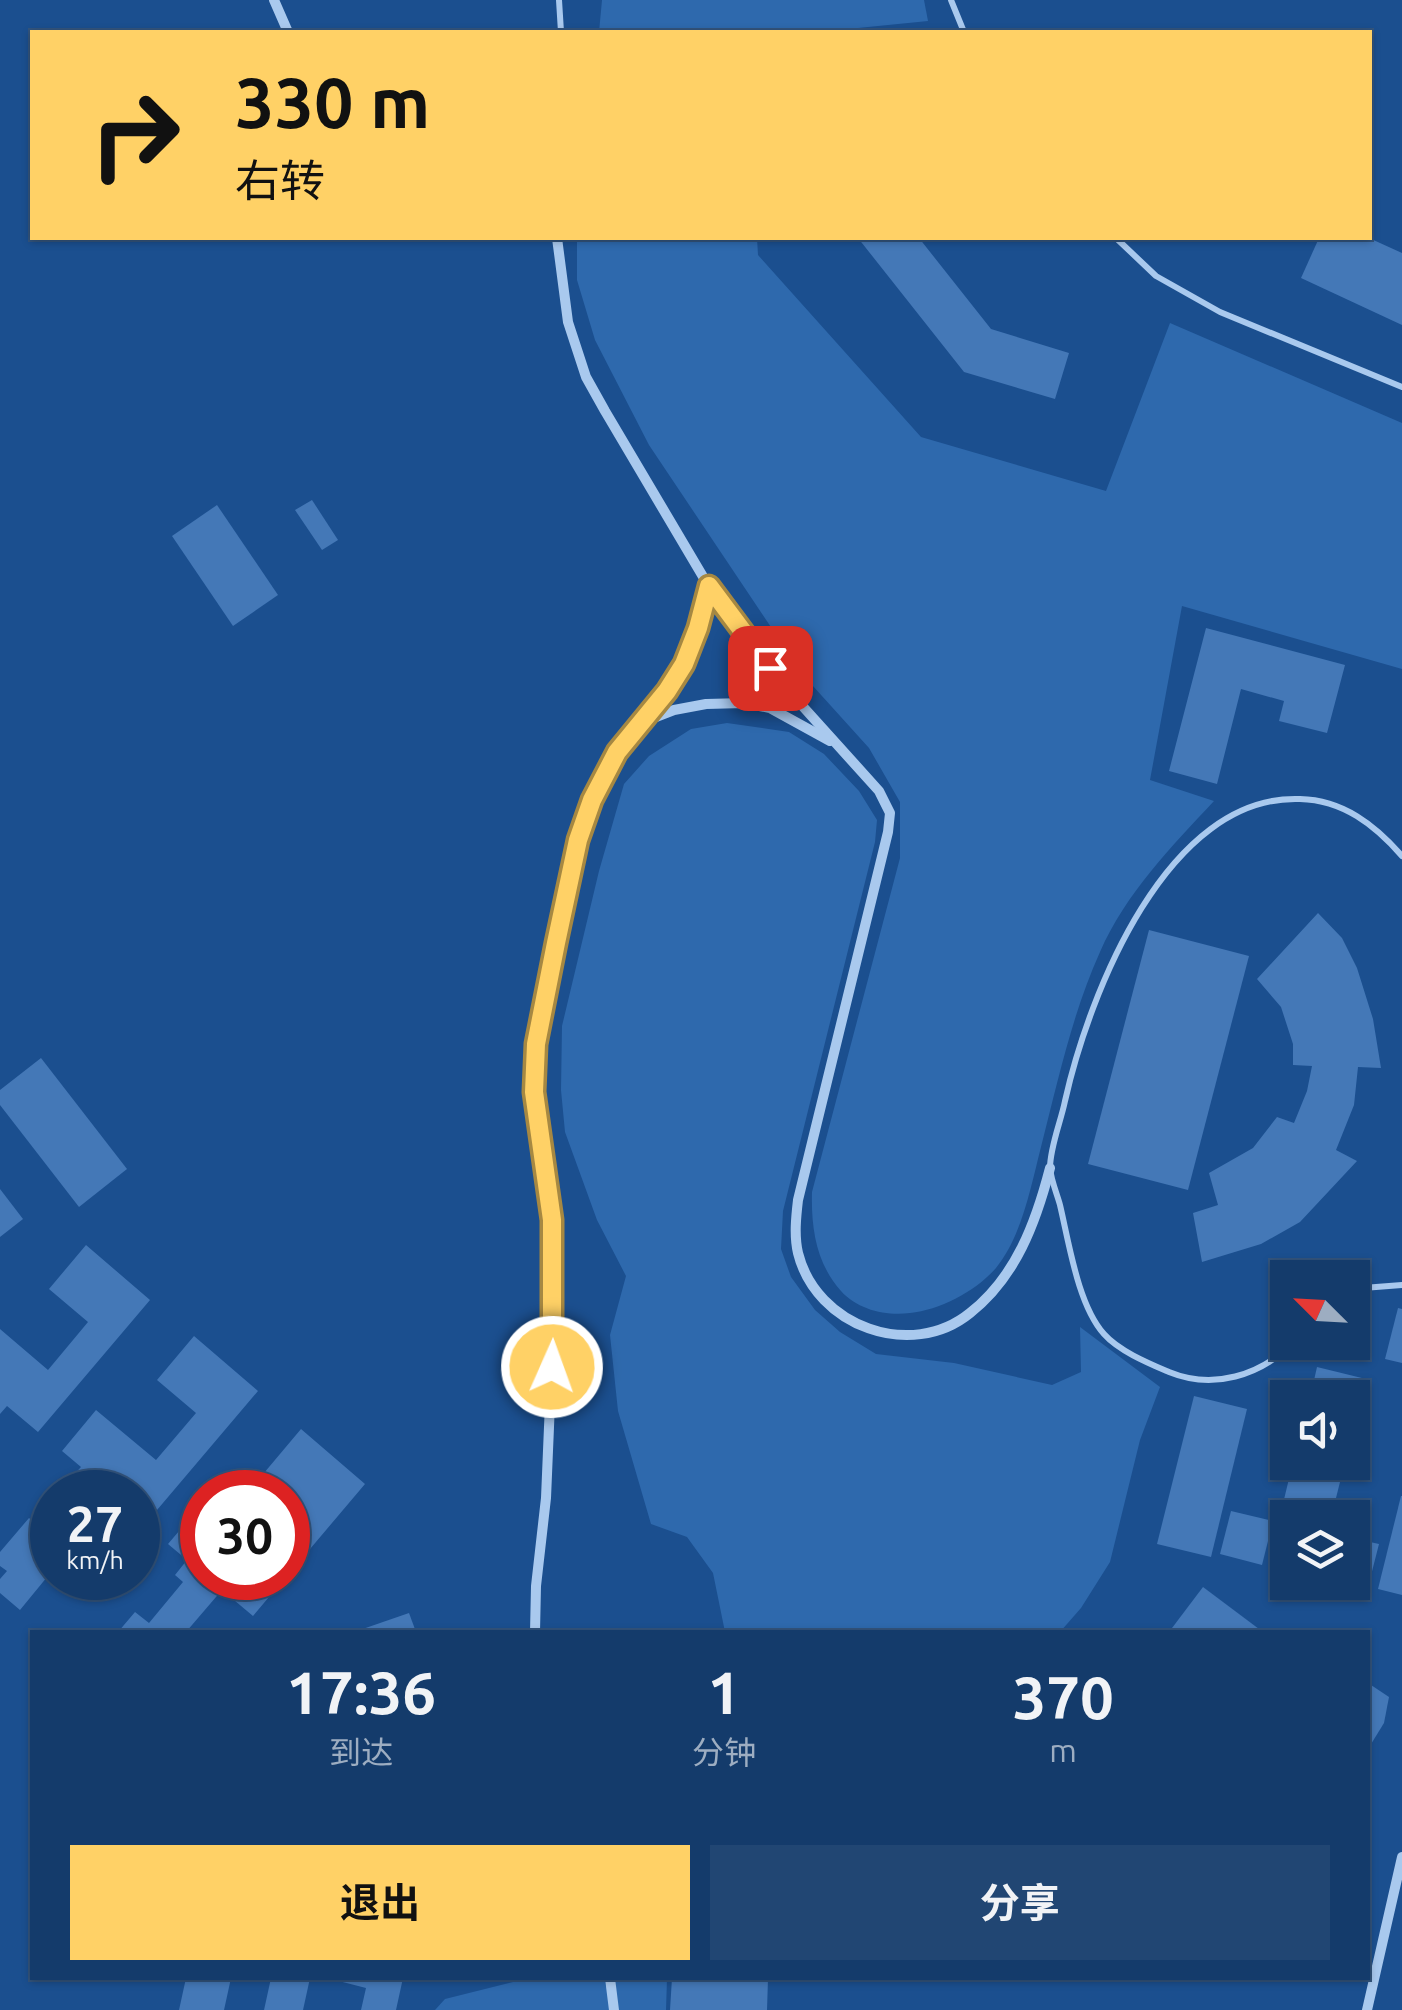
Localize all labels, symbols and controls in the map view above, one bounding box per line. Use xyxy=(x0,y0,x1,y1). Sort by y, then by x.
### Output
text: 330 m xyxy=(235,63,430,141)
icon: right xyxy=(70,70,200,200)
text: 右转 xyxy=(235,155,325,206)
pin xyxy=(728,626,813,711)
icon: arrive xyxy=(743,641,798,696)
north arrow xyxy=(1270,1260,1370,1360)
map controls xyxy=(1270,1260,1370,1600)
position arrow xyxy=(500,1315,604,1419)
button: sound xyxy=(1270,1380,1370,1480)
speed limit sign: 30 xyxy=(180,1470,310,1600)
text: 27 xyxy=(67,1495,123,1551)
button: layers xyxy=(1270,1500,1370,1600)
text: km/h xyxy=(66,1546,124,1574)
text: 17:36 xyxy=(286,1658,436,1725)
text: 1 xyxy=(707,1658,741,1725)
text: 370 xyxy=(1012,1663,1114,1730)
text: m xyxy=(1049,1732,1077,1768)
text: 到达 xyxy=(329,1734,393,1770)
text: 分钟 xyxy=(692,1734,756,1770)
button: 退出 xyxy=(70,1845,690,1960)
button: 分享 xyxy=(710,1845,1330,1960)

